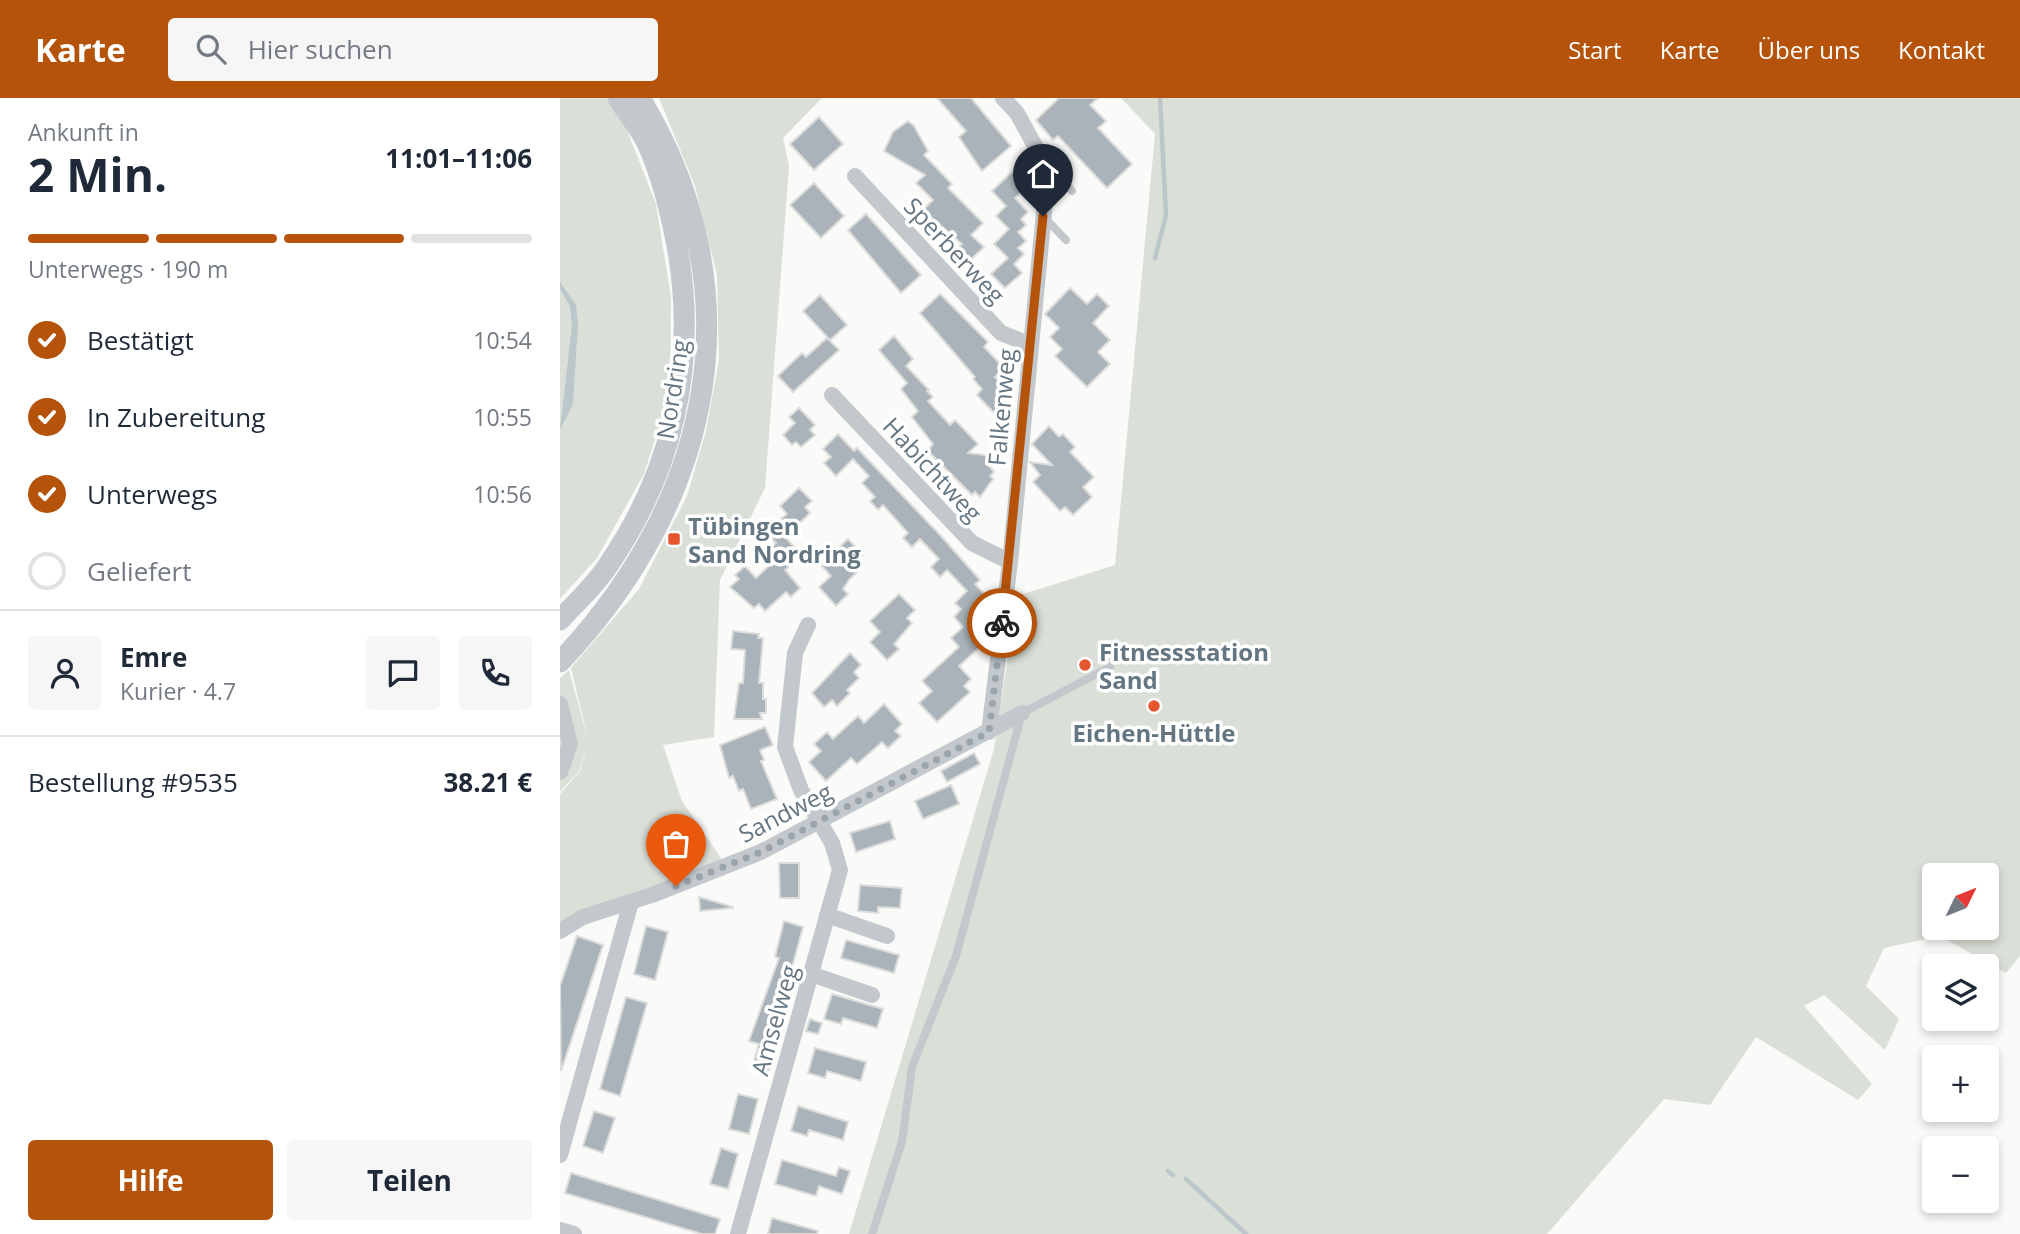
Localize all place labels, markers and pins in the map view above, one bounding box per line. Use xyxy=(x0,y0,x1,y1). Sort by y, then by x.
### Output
pin xyxy=(1013,144,1073,216)
place label: Tübingen Sand Nordring xyxy=(688,509,861,570)
marker: Tübingen Sand Nordring xyxy=(666,531,682,547)
place label: Fitnessstation Sand xyxy=(1099,635,1269,696)
marker: Fitnessstation Sand xyxy=(1077,657,1093,673)
marker: Eichen-Hüttle xyxy=(1146,698,1162,714)
place label: Eichen-Hüttle xyxy=(1072,716,1236,749)
pin xyxy=(646,814,706,886)

